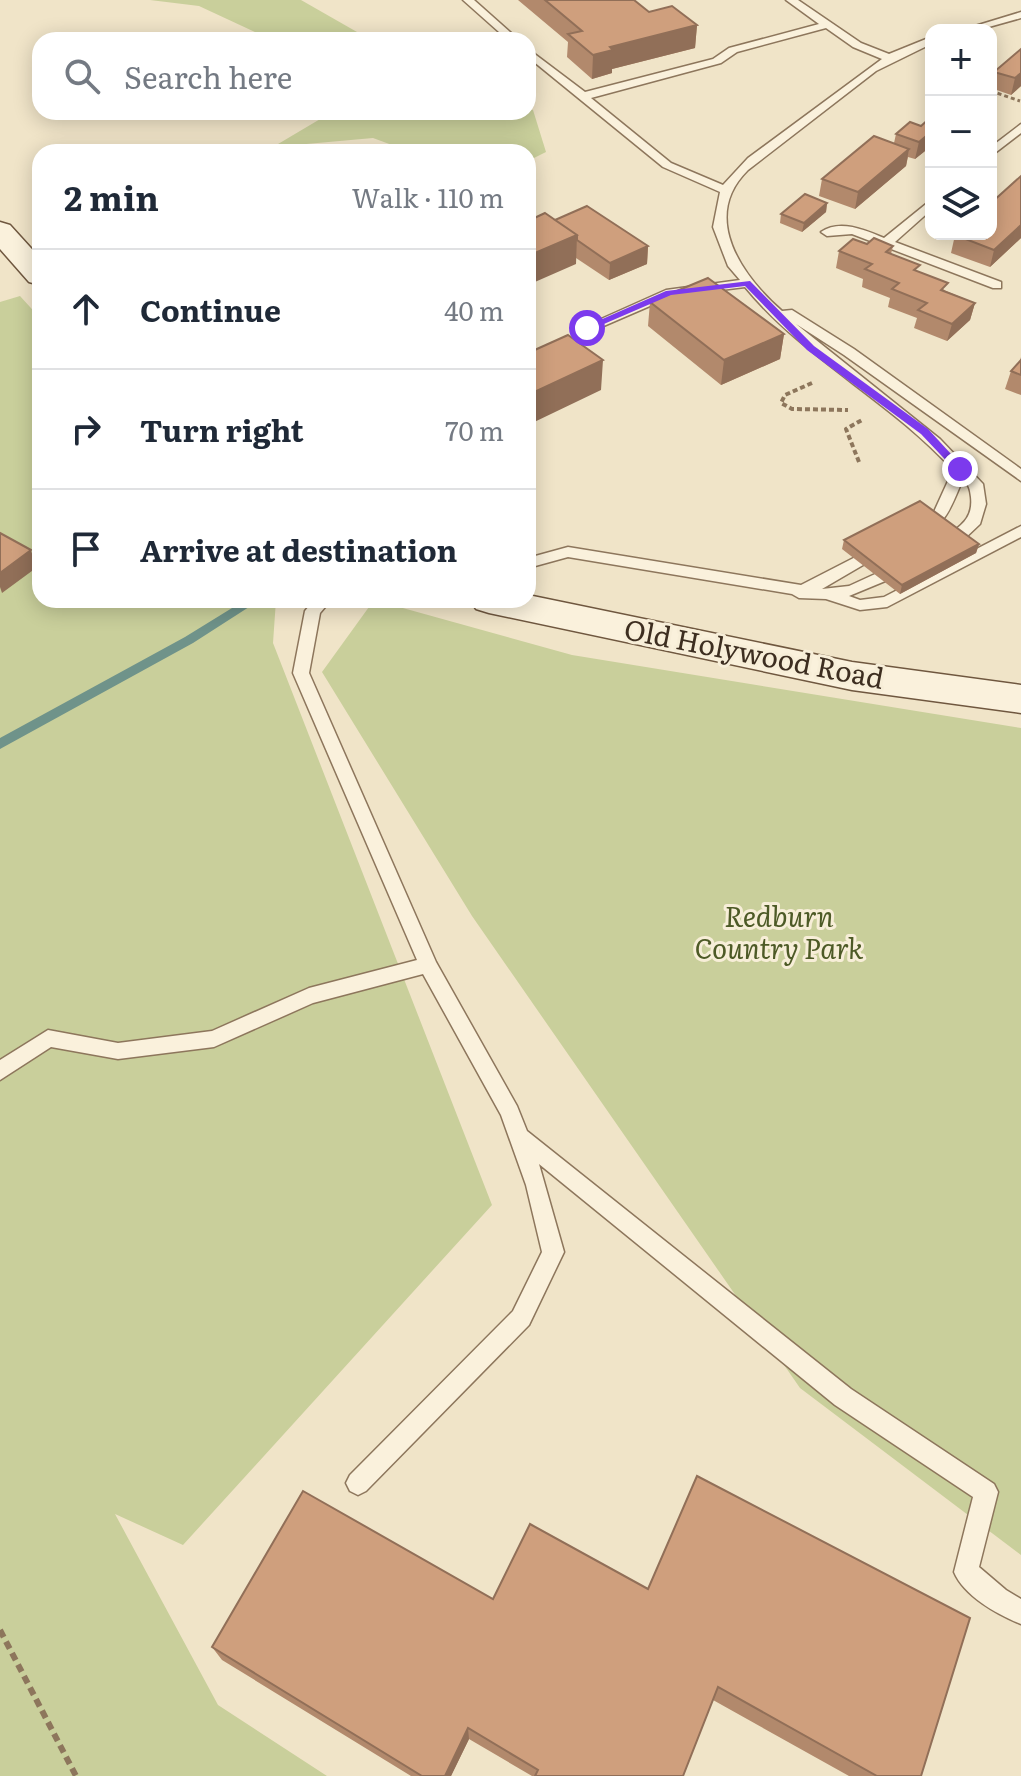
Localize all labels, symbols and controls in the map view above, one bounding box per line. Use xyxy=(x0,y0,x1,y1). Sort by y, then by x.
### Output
map controls xyxy=(925,24,997,240)
button: + xyxy=(925,24,997,96)
search box xyxy=(32,32,536,120)
icon: search xyxy=(60,54,104,98)
text: Search here xyxy=(124,54,292,98)
button: − xyxy=(925,96,997,168)
button: layers xyxy=(925,168,997,240)
text: 2 min xyxy=(64,171,159,221)
text: Walk · 110 m xyxy=(352,177,504,216)
icon: ahead xyxy=(64,287,108,331)
text: Continue xyxy=(140,287,281,331)
text: 40 m xyxy=(444,290,504,329)
route start xyxy=(569,310,605,346)
icon: right xyxy=(64,407,108,451)
text: Turn right xyxy=(140,407,304,451)
text: 70 m xyxy=(445,410,504,449)
route end xyxy=(942,451,978,487)
icon: arrive xyxy=(64,527,108,571)
text: Arrive at destination xyxy=(140,527,457,571)
street label: Old Holywood Road xyxy=(621,606,888,698)
park label: Redburn Country Park xyxy=(695,894,864,968)

